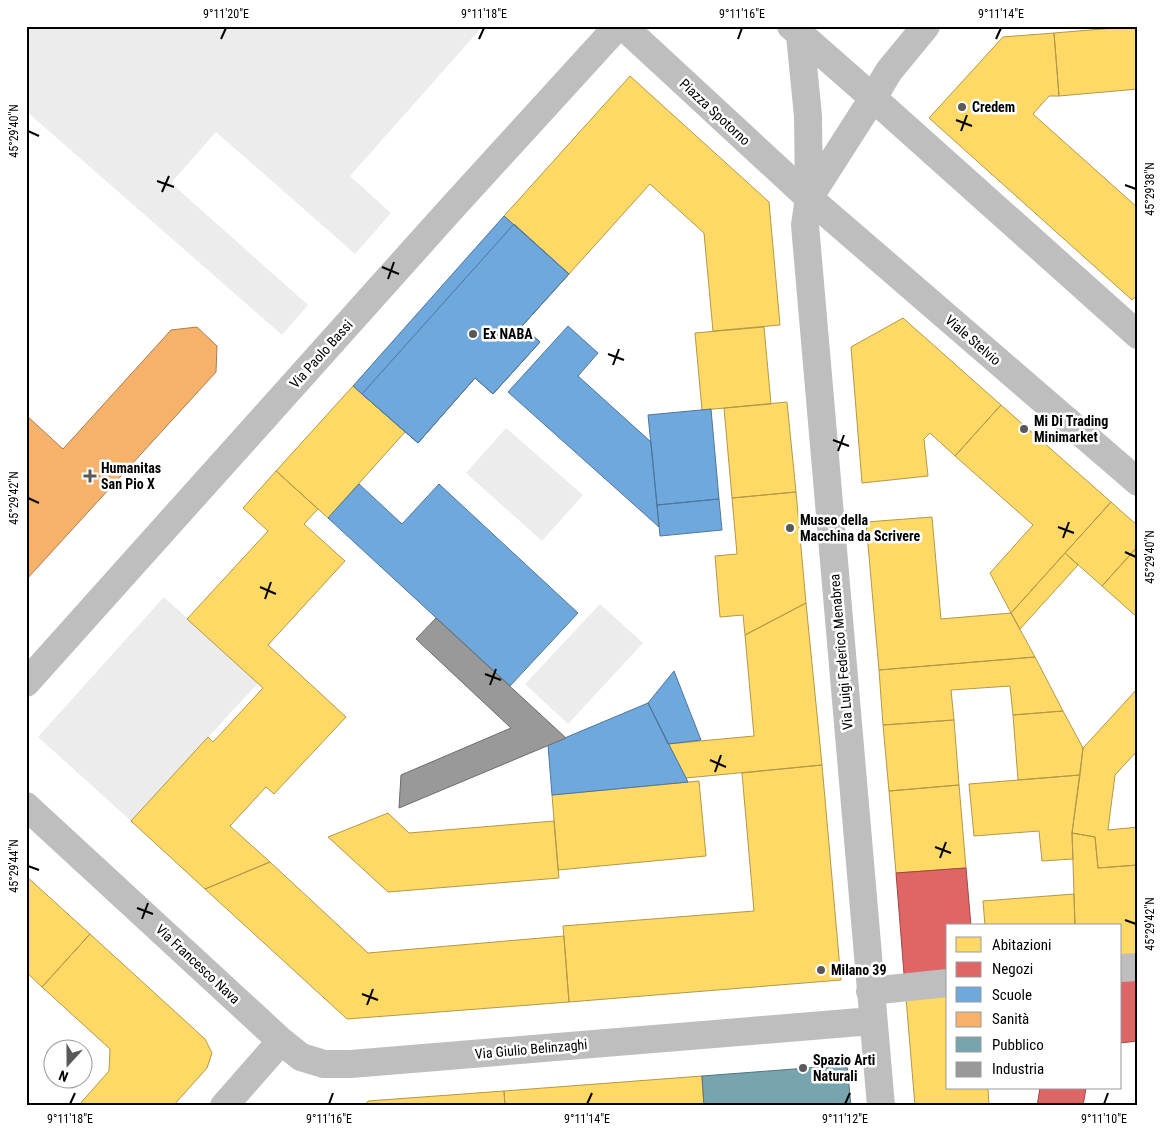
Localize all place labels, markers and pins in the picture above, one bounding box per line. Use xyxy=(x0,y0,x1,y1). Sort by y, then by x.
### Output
place label: Credem xyxy=(972,99,1015,115)
marker: Credem xyxy=(956,101,968,113)
place label: Ex NABA xyxy=(483,326,533,342)
marker: Ex NABA xyxy=(467,328,479,340)
place label: Mi Di Trading Minimarket xyxy=(1034,413,1108,445)
marker: Mi Di Trading Minimarket xyxy=(1018,423,1030,435)
place label: Humanitas San Pio X xyxy=(101,460,161,492)
marker: Humanitas San Pio X xyxy=(83,469,97,483)
place label: Museo della Macchina da Scrivere xyxy=(800,512,921,544)
marker: Museo della Macchina da Scrivere xyxy=(784,522,796,534)
place label: Milano 39 xyxy=(831,962,887,978)
marker: Milano 39 xyxy=(815,964,827,976)
place label: Spazio Arti Naturali xyxy=(813,1052,875,1084)
marker: Spazio Arti Naturali xyxy=(797,1062,809,1074)

